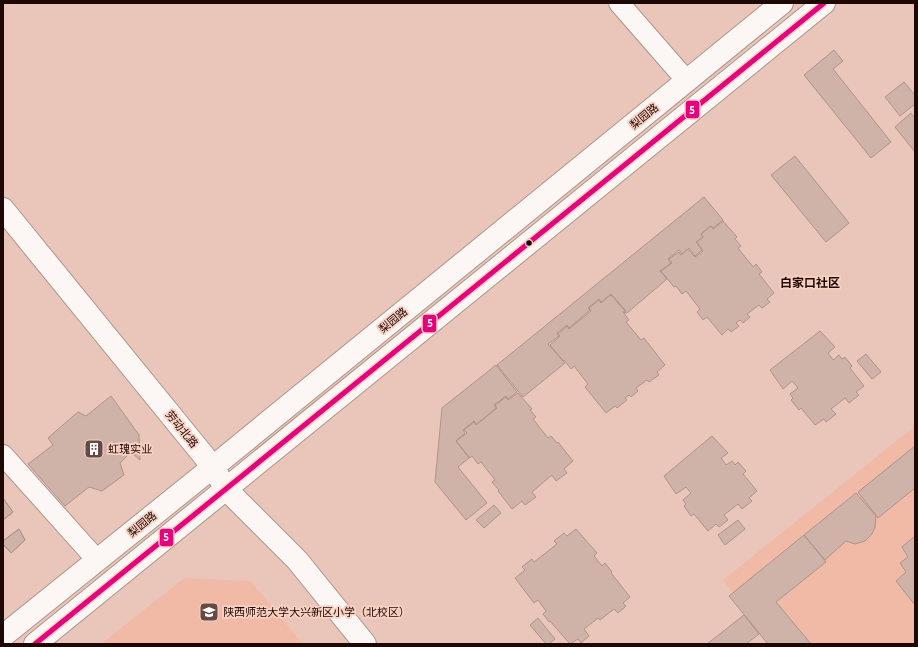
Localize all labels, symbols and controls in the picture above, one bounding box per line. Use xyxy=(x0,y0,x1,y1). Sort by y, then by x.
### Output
street label: 梨园路 xyxy=(627,100,661,132)
line badge: 5 xyxy=(685,100,700,119)
text: 5 xyxy=(689,103,695,117)
unlabelled marker xyxy=(524,238,534,248)
district label: 白家口社区 xyxy=(780,275,840,290)
street label: 梨园路 xyxy=(376,304,410,336)
line badge: 5 xyxy=(422,314,437,333)
text: 5 xyxy=(427,316,433,330)
street label: 劳动北路 xyxy=(163,407,201,451)
building icon: 虹瑰实业 xyxy=(83,438,105,460)
place label: 虹瑰实业 xyxy=(108,442,152,456)
street label: 梨园路 xyxy=(125,508,159,540)
line badge: 5 xyxy=(159,528,174,547)
text: 5 xyxy=(163,530,169,544)
school or university icon: 陕西师范大学大兴新区小学（北校区） xyxy=(198,601,220,623)
place label: 陕西师范大学大兴新区小学（北校区） xyxy=(223,605,410,619)

